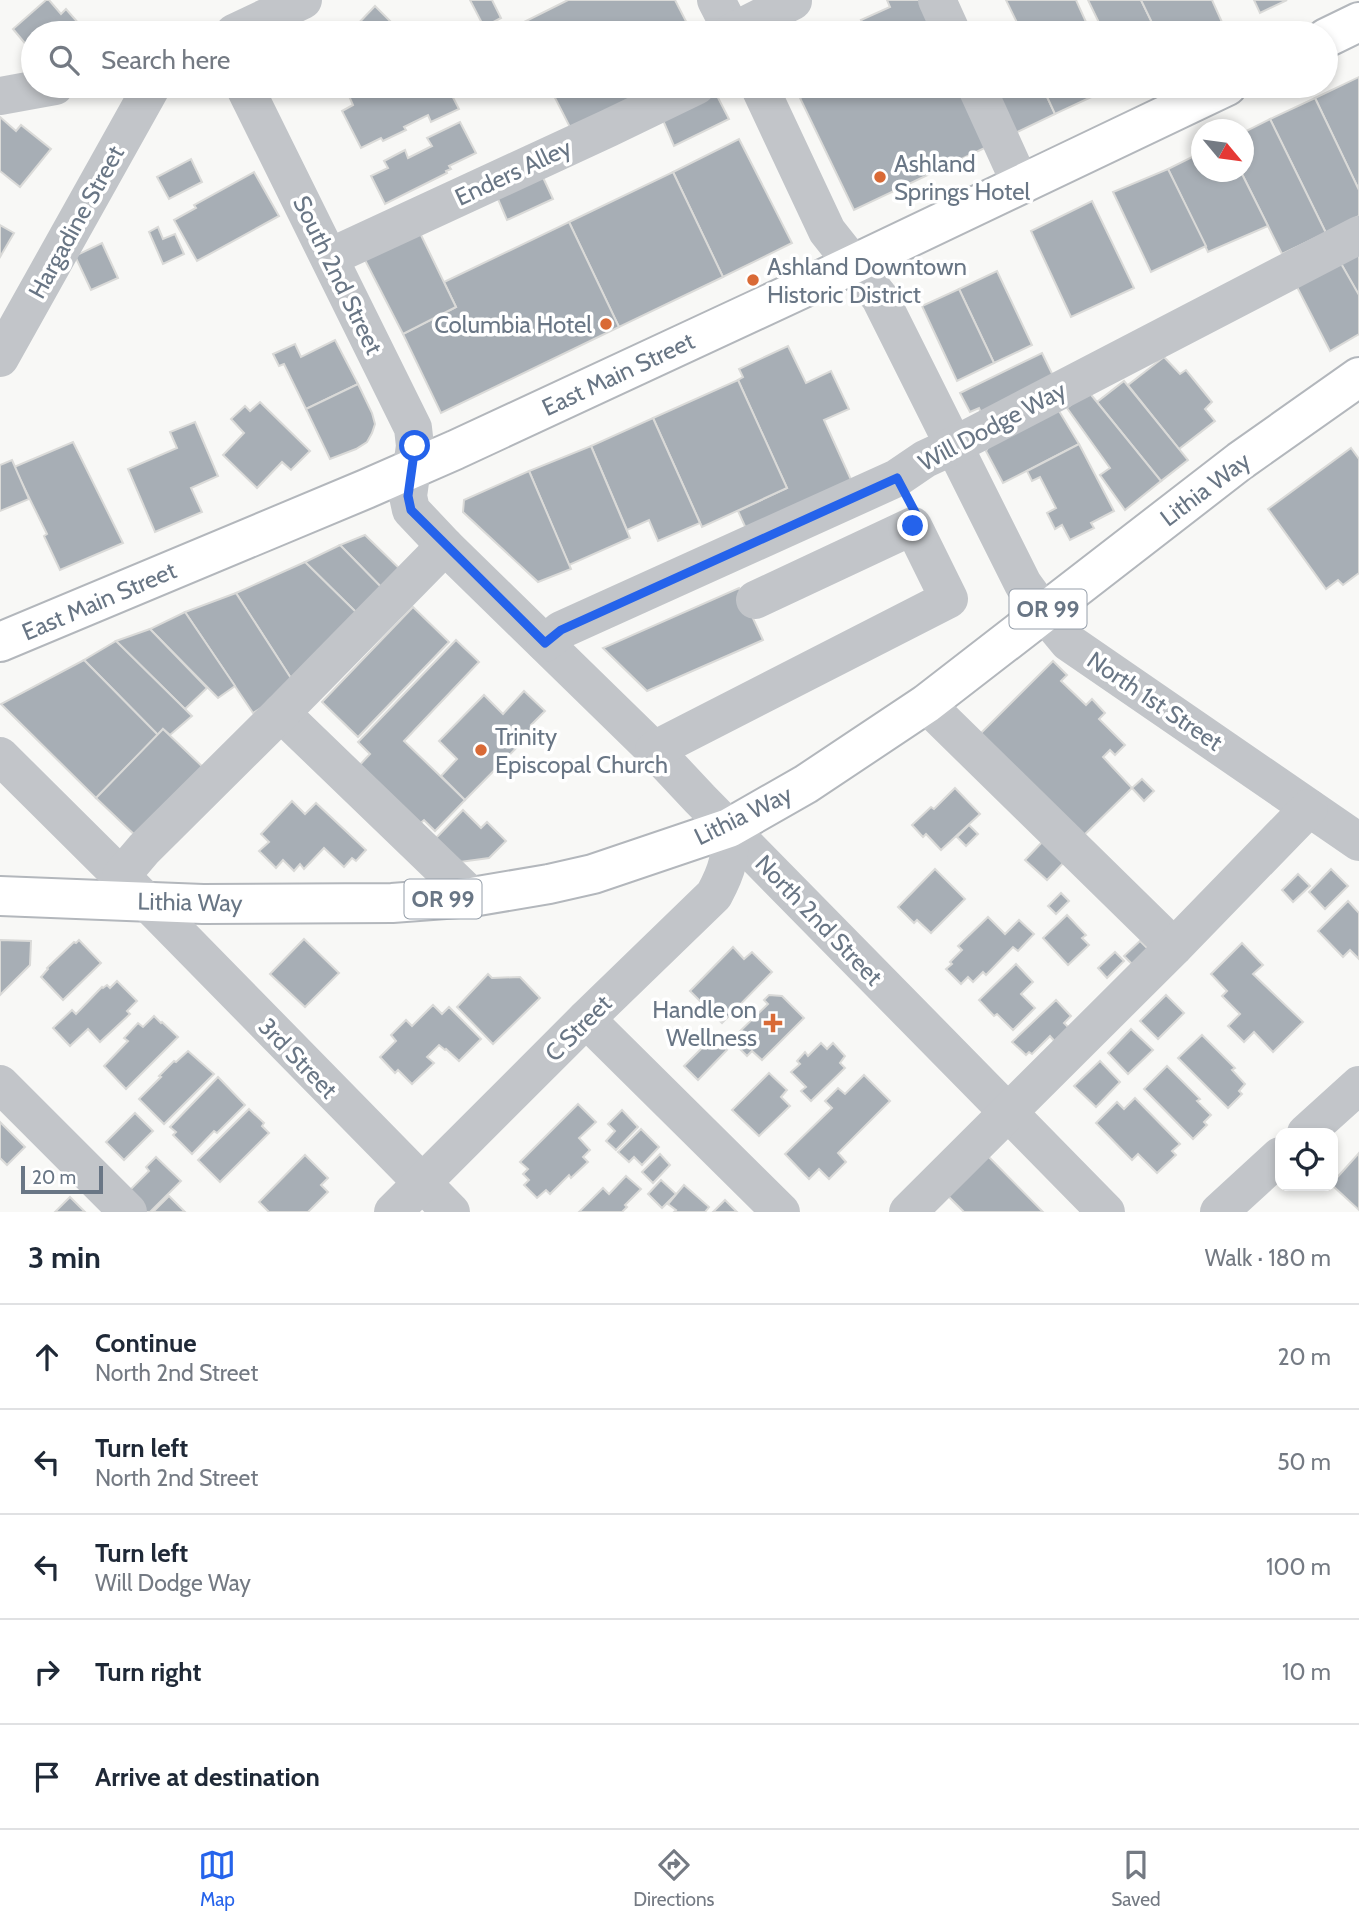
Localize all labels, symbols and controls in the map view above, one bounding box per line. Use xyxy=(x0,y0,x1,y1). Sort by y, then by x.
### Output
search box xyxy=(21,21,1338,98)
icon: search xyxy=(45,41,83,79)
text: Search here xyxy=(101,44,230,76)
north arrow xyxy=(1191,119,1254,182)
street label: Enders Alley xyxy=(450,132,576,212)
street label: Hargadine Street xyxy=(22,140,130,304)
place label: Ashland Springs Hotel xyxy=(894,149,1031,206)
marker: Ashland Springs Hotel xyxy=(872,169,888,185)
street label: South 2nd Street xyxy=(287,191,389,359)
place label: Ashland Downtown Historic District xyxy=(767,252,967,309)
marker: Ashland Downtown Historic District xyxy=(745,272,761,288)
place label: Columbia Hotel xyxy=(434,310,592,339)
marker: Columbia Hotel xyxy=(598,316,614,332)
street label: East Main Street xyxy=(537,326,699,422)
street label: Will Dodge Way xyxy=(913,375,1071,477)
route start xyxy=(399,430,430,461)
street label: Lithia Way xyxy=(1154,446,1256,532)
route end xyxy=(897,510,928,541)
street label: East Main Street xyxy=(18,555,180,647)
road number: OR 99 xyxy=(1010,590,1086,628)
street label: North 1st Street xyxy=(1082,645,1228,757)
place label: Trinity Episcopal Church xyxy=(495,722,668,779)
marker: Trinity Episcopal Church xyxy=(473,742,489,758)
street label: Lithia Way xyxy=(689,779,797,851)
street label: North 2nd Street xyxy=(749,849,889,991)
road number: OR 99 xyxy=(404,879,481,918)
street label: Lithia Way xyxy=(137,887,243,917)
street label: C Street xyxy=(539,989,617,1067)
place label: Handle on Wellness xyxy=(652,995,757,1052)
street label: 3rd Street xyxy=(253,1012,343,1104)
marker: Handle on Wellness xyxy=(763,1013,783,1033)
map controls xyxy=(1275,1128,1338,1191)
button: locate xyxy=(1275,1128,1338,1191)
scale bar xyxy=(21,1163,103,1195)
text: 20 m xyxy=(32,1166,76,1189)
text: 3 min xyxy=(28,1239,101,1276)
text: Walk · 180 m xyxy=(1205,1244,1331,1272)
text: Continue xyxy=(95,1327,197,1359)
icon: ahead xyxy=(28,1338,66,1376)
text: 20 m xyxy=(1278,1343,1331,1371)
text: North 2nd Street xyxy=(95,1359,258,1387)
text: Turn left xyxy=(95,1432,188,1464)
icon: left xyxy=(28,1443,66,1481)
text: 50 m xyxy=(1277,1448,1331,1476)
text: North 2nd Street xyxy=(95,1464,258,1492)
text: Turn left xyxy=(95,1537,188,1569)
icon: left xyxy=(28,1548,66,1586)
text: 100 m xyxy=(1266,1553,1331,1581)
text: Will Dodge Way xyxy=(95,1569,251,1597)
icon: right xyxy=(28,1653,66,1691)
text: Turn right xyxy=(95,1656,201,1688)
text: 10 m xyxy=(1282,1658,1331,1686)
icon: arrive xyxy=(28,1758,66,1796)
text: Arrive at destination xyxy=(95,1761,320,1793)
tab: Map xyxy=(198,1846,236,1911)
tab: Directions xyxy=(633,1846,714,1911)
tab: Saved xyxy=(1111,1846,1161,1911)

